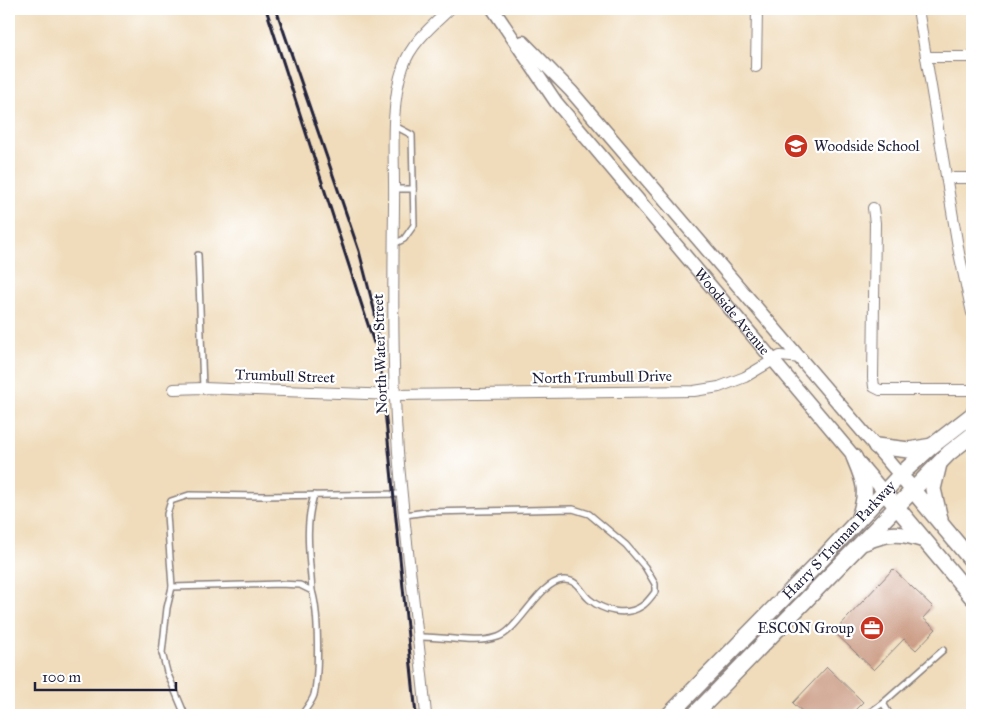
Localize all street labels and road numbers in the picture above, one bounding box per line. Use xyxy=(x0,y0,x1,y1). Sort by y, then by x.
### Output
street label: Woodside Avenue xyxy=(690,264,774,359)
street label: North Water Street xyxy=(369,293,391,414)
street label: Trumbull Street xyxy=(235,365,336,387)
street label: North Trumbull Drive xyxy=(532,367,672,387)
street label: Harry S Truman Parkway xyxy=(779,476,900,603)

